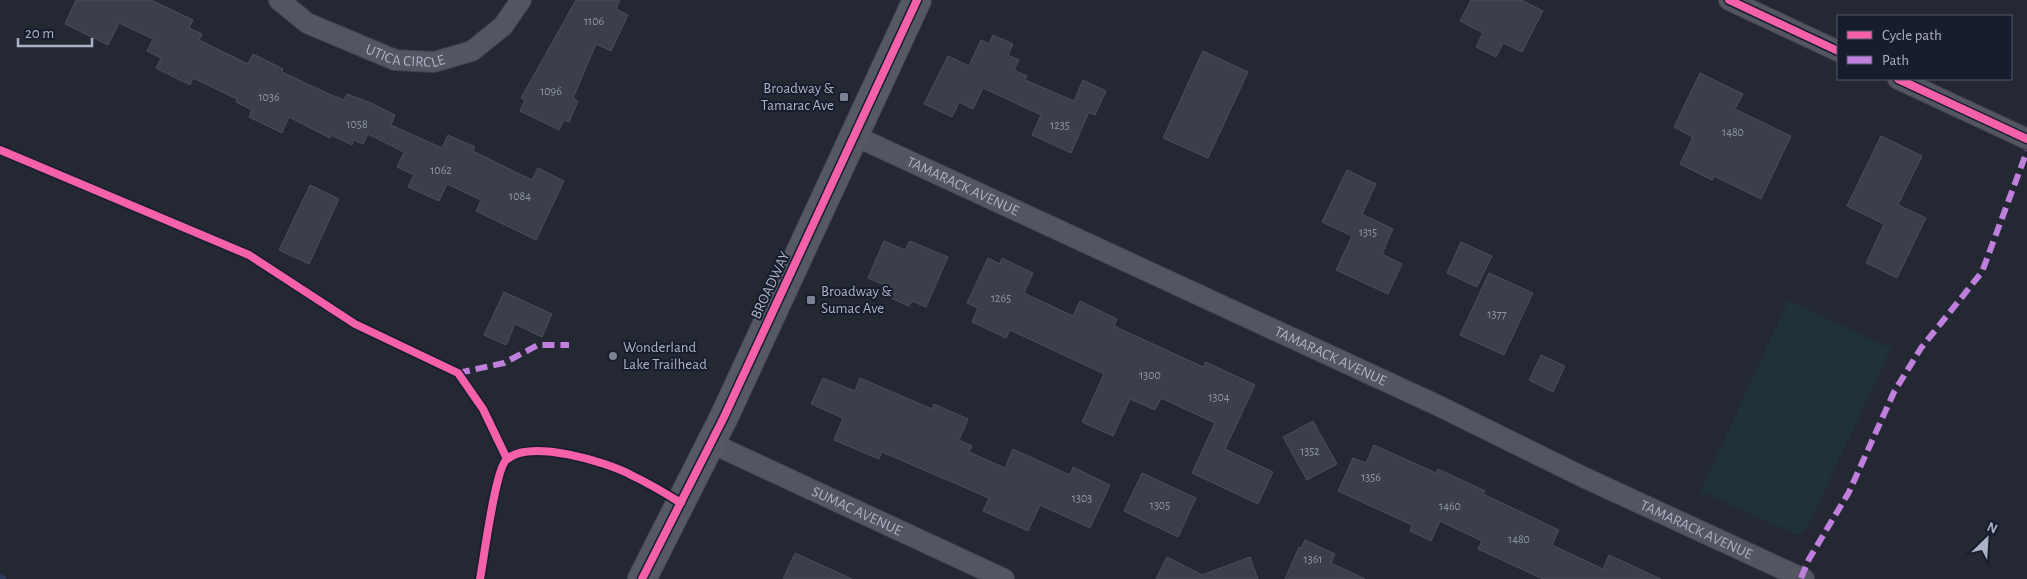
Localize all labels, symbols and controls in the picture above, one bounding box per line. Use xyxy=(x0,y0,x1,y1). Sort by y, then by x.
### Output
scale bar xyxy=(18,15,91,47)
house number: 1106 xyxy=(584,15,604,27)
legend xyxy=(1837,15,2012,80)
text: 20 m xyxy=(25,26,54,41)
text: Cycle path xyxy=(1882,28,1942,43)
street label: UTICA CIRCLE xyxy=(363,41,446,70)
text: Path xyxy=(1882,53,1909,68)
place label: Broadway & Tamarac Ave xyxy=(761,81,835,113)
house number: 1096 xyxy=(540,85,562,97)
house number: 1036 xyxy=(258,91,280,103)
marker: Broadway & Tamarac Ave xyxy=(838,91,850,103)
house number: 1058 xyxy=(346,118,368,130)
house number: 1235 xyxy=(1050,119,1070,131)
house number: 1480 xyxy=(1722,126,1744,138)
street label: TAMARACK AVENUE xyxy=(904,154,1021,219)
house number: 1062 xyxy=(430,164,452,176)
house number: 1084 xyxy=(509,190,531,202)
house number: 1315 xyxy=(1359,226,1377,238)
street label: BROADWAY xyxy=(748,249,793,321)
place label: Broadway & Sumac Ave xyxy=(821,284,892,316)
house number: 1265 xyxy=(991,292,1011,304)
marker: Broadway & Sumac Ave xyxy=(805,294,817,306)
house number: 1377 xyxy=(1487,308,1507,320)
street label: TAMARACK AVENUE xyxy=(1272,324,1389,389)
place label: Wonderland Lake Trailhead xyxy=(623,340,707,372)
marker: Wonderland Lake Trailhead xyxy=(607,350,619,362)
house number: 1300 xyxy=(1139,369,1161,381)
house number: 1304 xyxy=(1208,391,1230,403)
house number: 1352 xyxy=(1300,445,1320,457)
house number: 1356 xyxy=(1361,471,1381,483)
street label: SUMAC AVENUE xyxy=(809,484,904,539)
house number: 1303 xyxy=(1072,492,1092,504)
street label: TAMARACK AVENUE xyxy=(1638,497,1755,562)
house number: 1305 xyxy=(1150,499,1170,511)
house number: 1460 xyxy=(1439,500,1461,512)
north arrow xyxy=(1962,514,2012,564)
text: N xyxy=(1985,520,1999,537)
house number: 1480 xyxy=(1508,533,1530,545)
house number: 1361 xyxy=(1304,553,1322,565)

